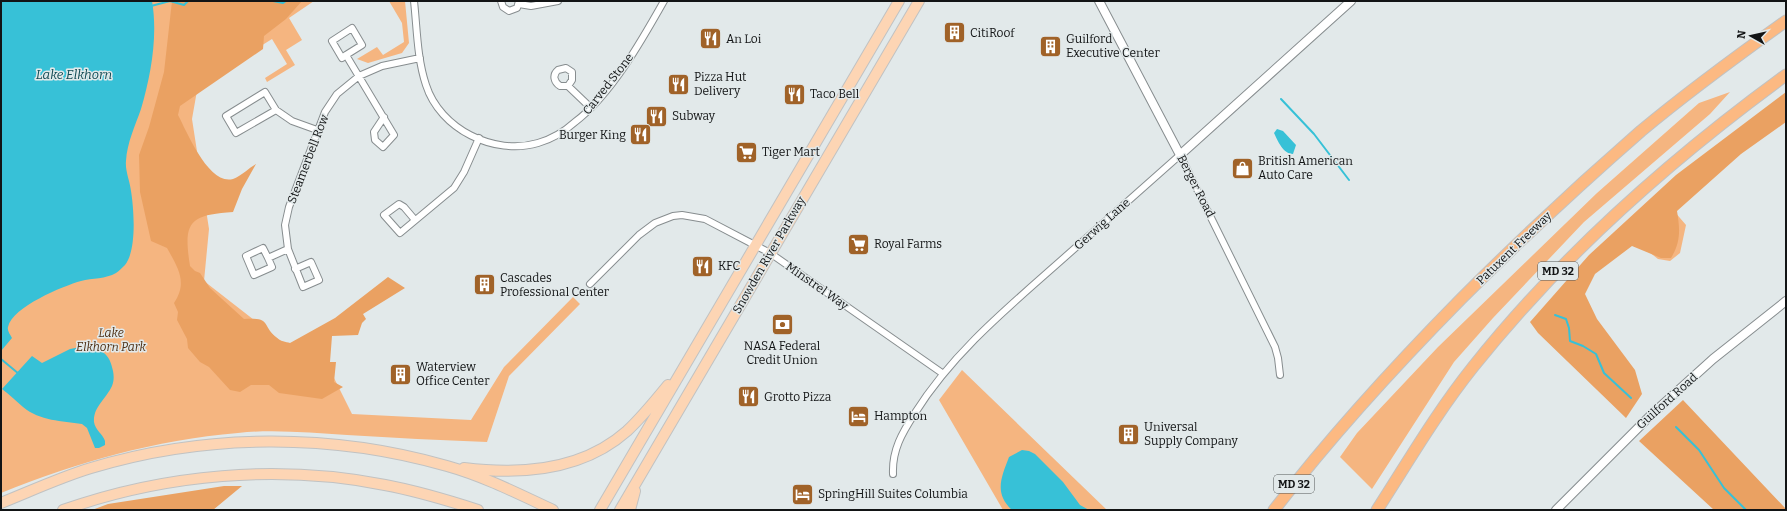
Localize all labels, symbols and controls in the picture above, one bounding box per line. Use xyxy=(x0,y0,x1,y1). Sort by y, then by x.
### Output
north arrow xyxy=(1731,16,1771,56)
building icon: CitiRoof xyxy=(941,20,967,46)
restaurant icon: An Loi xyxy=(697,26,723,52)
place label: CitiRoof xyxy=(970,26,1015,40)
text: N xyxy=(1735,29,1749,40)
place label: An Loi xyxy=(726,32,762,46)
place label: Guilford Executive Center xyxy=(1066,32,1160,60)
building icon: Guilford Executive Center xyxy=(1038,33,1064,59)
street label: Carved Stone xyxy=(580,51,636,117)
water label: Lake Elkhorn xyxy=(36,67,112,82)
place label: Pizza Hut Delivery xyxy=(694,70,747,98)
restaurant icon: Pizza Hut Delivery xyxy=(666,71,692,97)
restaurant icon: Taco Bell xyxy=(781,81,807,107)
place label: Taco Bell xyxy=(810,87,860,101)
restaurant icon: Subway xyxy=(644,103,670,129)
place label: Subway xyxy=(672,109,716,123)
street label: Steamerbell Row xyxy=(285,112,332,205)
restaurant icon: Burger King xyxy=(628,122,654,148)
place label: Burger King xyxy=(559,128,626,142)
supermarket icon: Tiger Mart xyxy=(734,139,760,165)
place label: Tiger Mart xyxy=(762,145,820,159)
street label: Berger Road xyxy=(1174,152,1218,220)
place label: British American Auto Care xyxy=(1258,154,1353,182)
shop icon: British American Auto Care xyxy=(1230,155,1256,181)
street label: Snowden River Parkway xyxy=(730,193,809,316)
street label: Gerwig Lane xyxy=(1071,195,1133,253)
street label: Patuxent Freeway xyxy=(1474,208,1555,287)
supermarket icon: Royal Farms xyxy=(846,231,872,257)
place label: Royal Farms xyxy=(874,237,942,251)
restaurant icon: KFC xyxy=(690,253,716,279)
place label: KFC xyxy=(718,259,741,273)
street label: Minstrel Way xyxy=(783,259,852,313)
road number: MD 32 xyxy=(1538,262,1578,280)
place label: Cascades Professional Center xyxy=(500,271,610,299)
building icon: Cascades Professional Center xyxy=(472,272,498,298)
bank icon: NASA Federal Credit Union xyxy=(769,312,795,338)
park label: Lake Elkhorn Park xyxy=(76,326,147,354)
place label: NASA Federal Credit Union xyxy=(744,339,821,367)
place label: Waterview Office Center xyxy=(416,360,490,388)
building icon: Waterview Office Center xyxy=(388,361,414,387)
street label: Guilford Road xyxy=(1634,370,1700,432)
restaurant icon: Grotto Pizza xyxy=(736,384,762,410)
place label: Grotto Pizza xyxy=(764,390,832,404)
hotel icon: Hampton xyxy=(846,403,872,429)
place label: Hampton xyxy=(874,409,928,423)
place label: Universal Supply Company xyxy=(1144,420,1238,448)
building icon: Universal Supply Company xyxy=(1116,421,1142,447)
road number: MD 32 xyxy=(1274,475,1314,493)
hotel icon: SpringHill Suites Columbia xyxy=(789,481,815,507)
place label: SpringHill Suites Columbia xyxy=(818,487,968,501)

